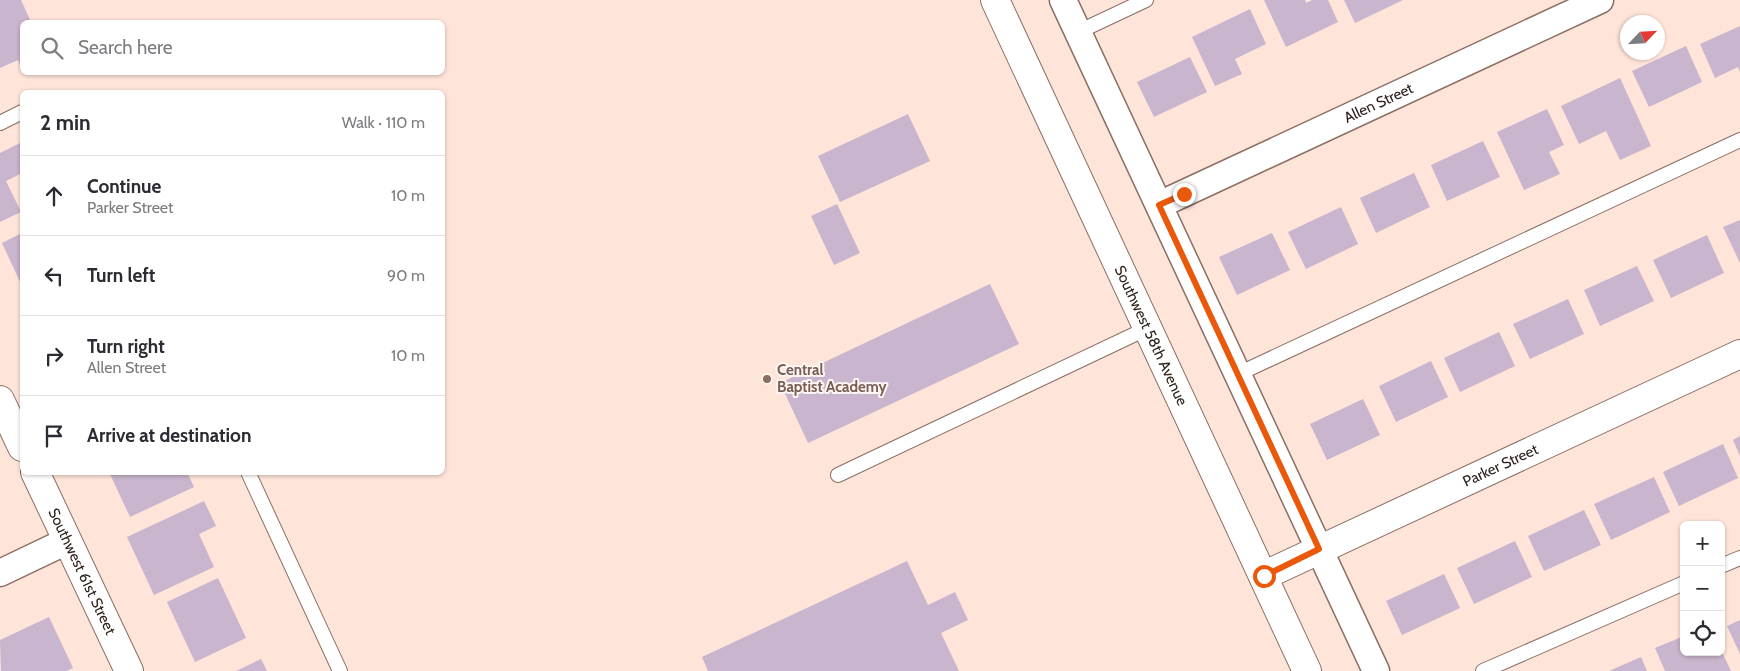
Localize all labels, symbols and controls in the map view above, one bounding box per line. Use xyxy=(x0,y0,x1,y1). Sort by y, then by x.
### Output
north arrow xyxy=(1620,15,1665,60)
search box xyxy=(20,20,445,75)
icon: search xyxy=(38,34,66,62)
text: Search here xyxy=(78,36,172,59)
street label: Allen Street xyxy=(1341,79,1416,127)
text: 2 min xyxy=(40,110,91,135)
text: Walk · 110 m xyxy=(342,113,425,132)
text: Continue xyxy=(87,175,161,198)
icon: ahead xyxy=(40,182,68,210)
route end xyxy=(1173,183,1196,206)
text: 10 m xyxy=(391,186,425,205)
text: Parker Street xyxy=(87,198,173,217)
icon: left xyxy=(40,262,68,290)
street label: Southwest 58th Avenue xyxy=(1111,263,1191,409)
text: Turn left xyxy=(87,264,155,287)
text: 90 m xyxy=(387,266,425,285)
text: Turn right xyxy=(87,335,165,358)
icon: right xyxy=(40,342,68,370)
text: 10 m xyxy=(391,346,425,365)
text: Allen Street xyxy=(87,358,166,377)
place label: Central Baptist Academy xyxy=(777,361,888,396)
marker: Central Baptist Academy xyxy=(761,373,773,385)
icon: arrive xyxy=(40,422,68,450)
text: Arrive at destination xyxy=(87,424,251,447)
street label: Parker Street xyxy=(1460,440,1541,491)
street label: Southwest 61st Street xyxy=(44,505,120,638)
map controls xyxy=(1680,521,1725,656)
button: + xyxy=(1680,521,1725,566)
route start xyxy=(1253,565,1276,588)
button: − xyxy=(1680,566,1725,611)
button: locate xyxy=(1680,611,1725,656)

